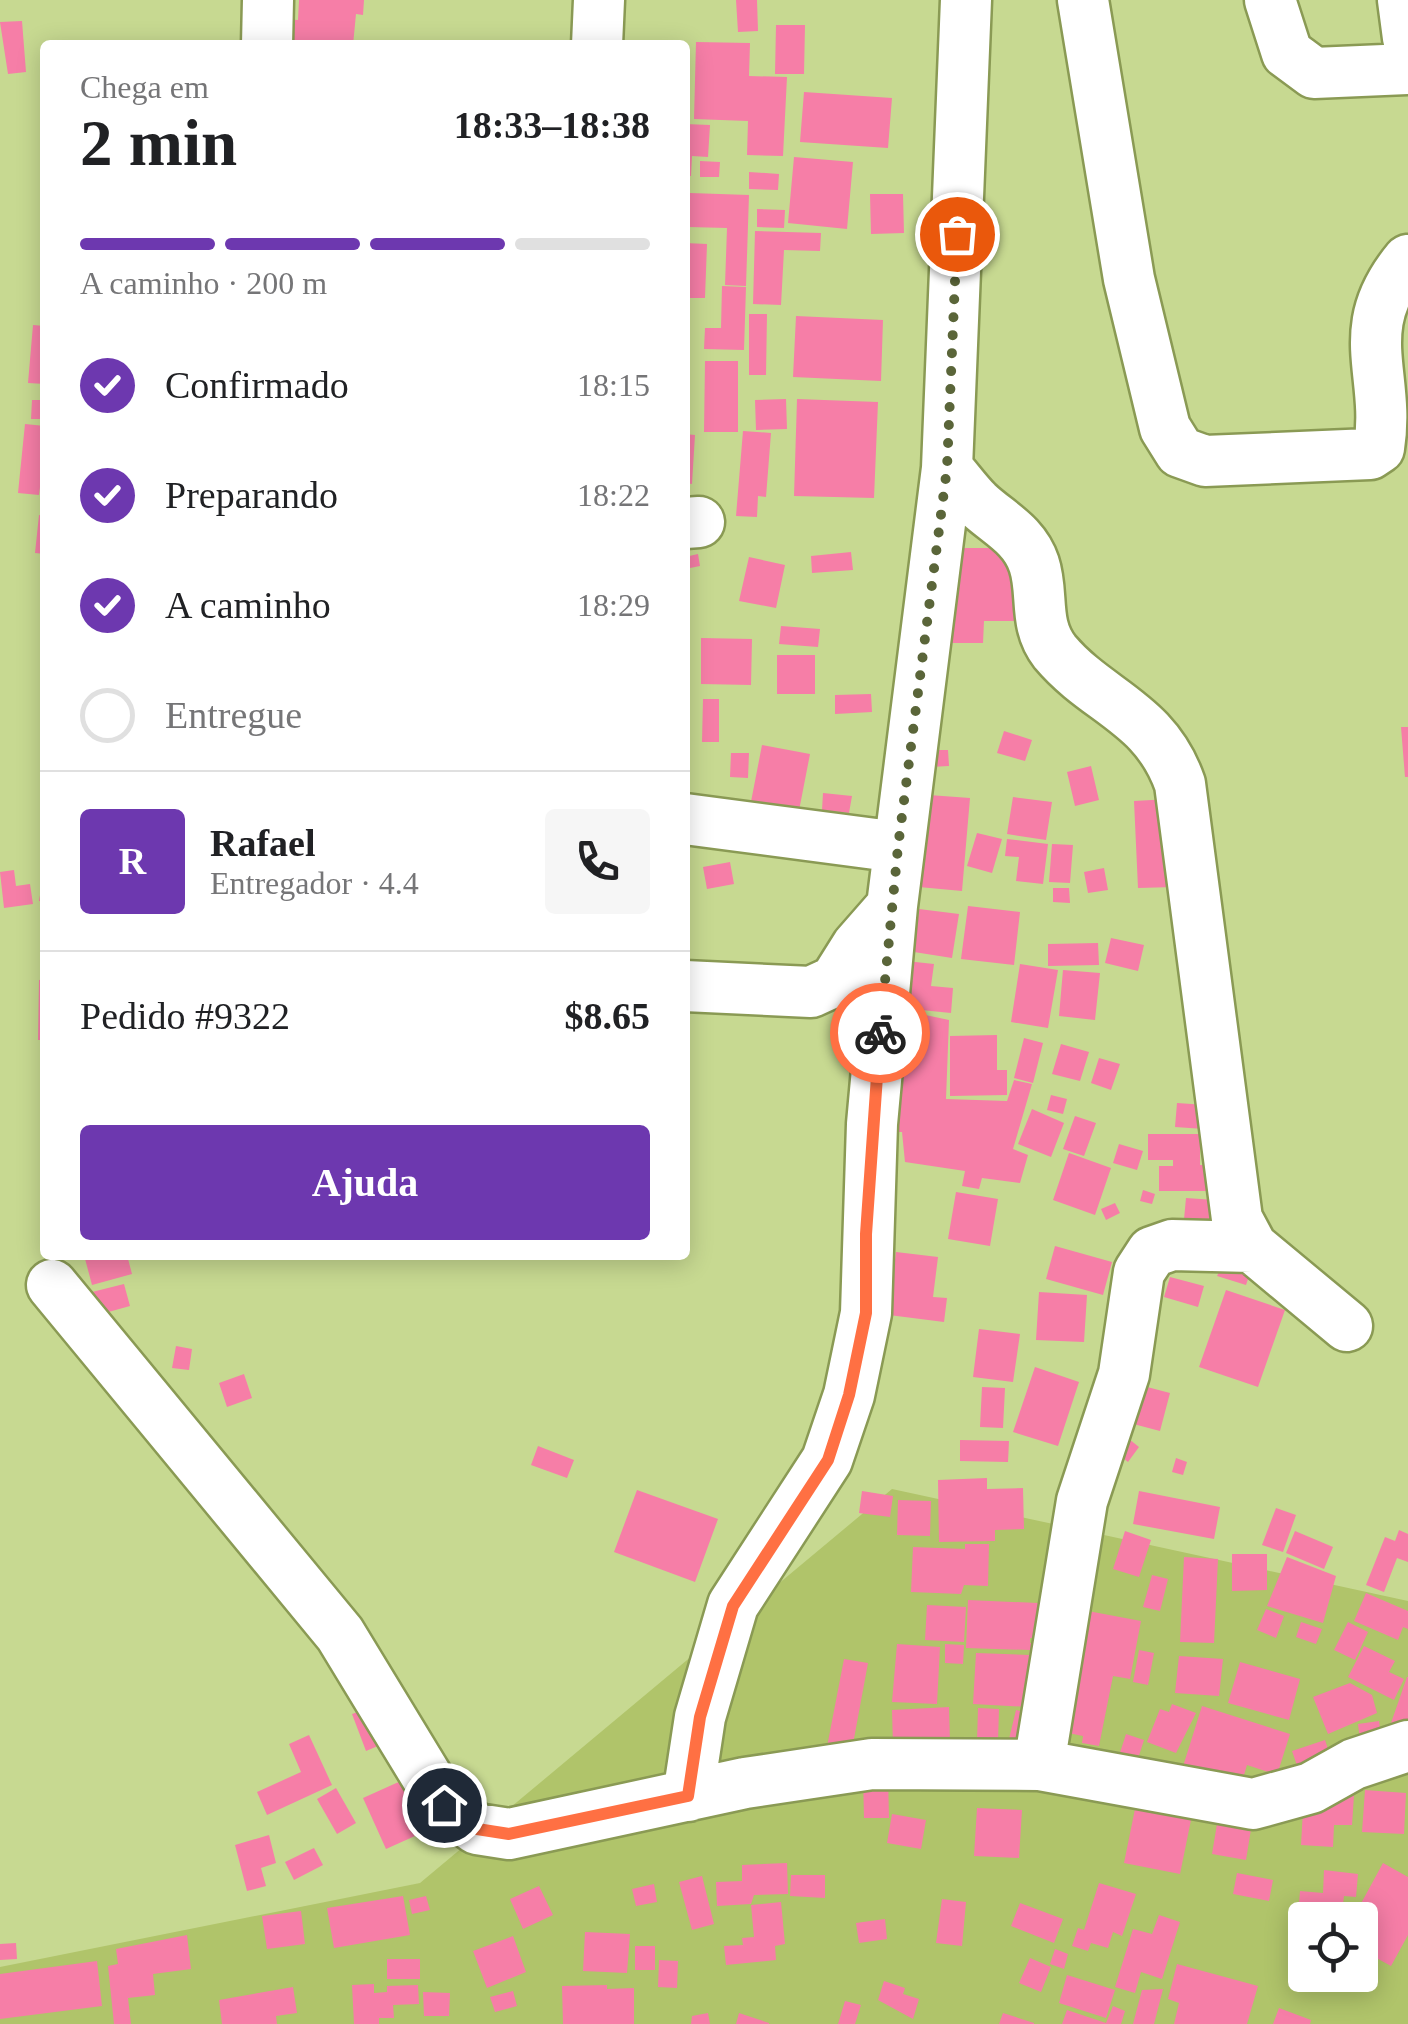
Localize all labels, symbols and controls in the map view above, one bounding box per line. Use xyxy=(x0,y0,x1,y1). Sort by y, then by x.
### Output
text: Chega em xyxy=(80,69,209,105)
text: 18:33–18:38 xyxy=(454,104,650,146)
text: 2 min xyxy=(80,107,237,179)
pin xyxy=(915,192,1000,277)
icon: bag xyxy=(930,207,985,262)
text: A caminho · 200 m xyxy=(80,265,327,301)
icon: check xyxy=(80,358,135,413)
text: Confirmado xyxy=(165,364,349,406)
text: 18:15 xyxy=(577,367,650,403)
icon: check xyxy=(80,468,135,523)
text: Preparando xyxy=(165,474,338,516)
text: 18:22 xyxy=(577,477,650,513)
icon: check xyxy=(80,578,135,633)
text: A caminho xyxy=(165,584,331,626)
text: 18:29 xyxy=(577,587,650,623)
text: Entregue xyxy=(165,694,302,736)
button: phone xyxy=(545,809,650,914)
text: Rafael xyxy=(210,822,316,864)
text: R xyxy=(119,840,146,882)
text: Entregador · 4.4 xyxy=(210,865,419,901)
courier xyxy=(830,983,930,1083)
text: Pedido #9322 xyxy=(80,995,290,1037)
text: $8.65 xyxy=(565,995,650,1037)
icon: bike xyxy=(853,1006,908,1061)
button: Ajuda xyxy=(80,1125,650,1240)
pin xyxy=(402,1763,487,1848)
icon: home xyxy=(417,1778,472,1833)
map controls xyxy=(1288,1902,1378,1992)
button: locate xyxy=(1288,1902,1378,1992)

